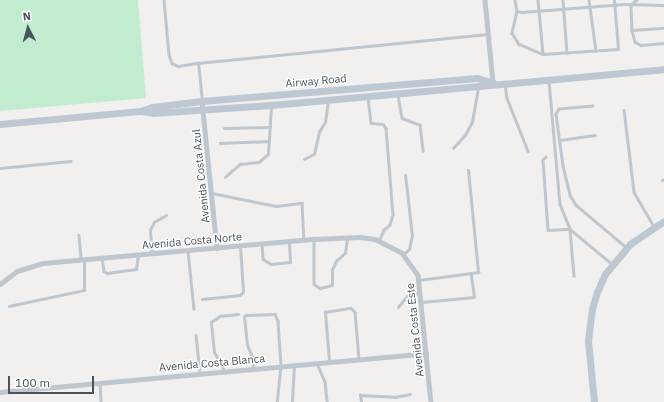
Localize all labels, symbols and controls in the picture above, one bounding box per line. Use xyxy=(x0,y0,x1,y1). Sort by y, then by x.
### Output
north arrow xyxy=(8,8,48,48)
text: N xyxy=(22,9,31,23)
street label: Airway Road xyxy=(285,72,347,90)
street label: Avenida Costa Azul xyxy=(190,128,212,224)
street label: Avenida Costa Norte xyxy=(141,230,243,252)
street label: Avenida Costa Este xyxy=(404,282,426,378)
street label: Avenida Costa Blanca xyxy=(158,352,266,374)
scale bar xyxy=(10,368,96,394)
text: 100 m xyxy=(15,375,50,390)

